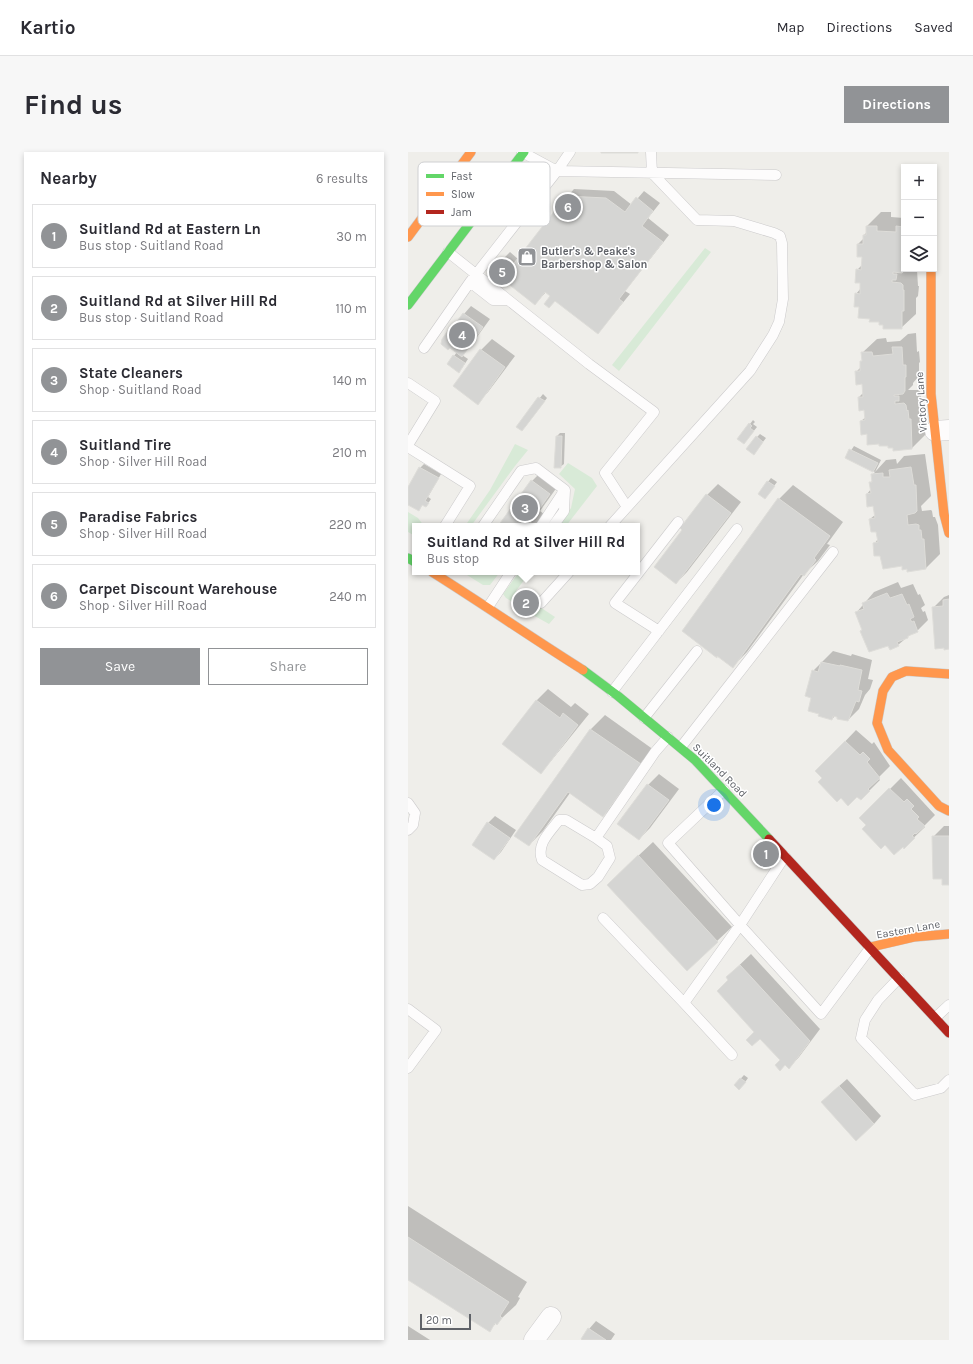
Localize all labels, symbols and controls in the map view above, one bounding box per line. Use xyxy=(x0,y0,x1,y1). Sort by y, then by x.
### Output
text: Kartio xyxy=(20,17,75,39)
text: Map xyxy=(777,19,805,36)
text: Directions xyxy=(827,19,892,36)
text: Saved xyxy=(914,19,953,36)
button: Directions xyxy=(844,86,949,123)
text: Find us xyxy=(24,88,123,121)
legend xyxy=(418,162,550,226)
map controls xyxy=(901,164,937,272)
button: + xyxy=(901,164,937,200)
text: Nearby xyxy=(40,168,97,188)
text: Fast xyxy=(451,170,472,183)
text: 6 results xyxy=(316,171,368,186)
text: Slow xyxy=(451,188,475,201)
pin: 6 xyxy=(555,192,581,222)
button: − xyxy=(901,200,937,236)
text: Jam xyxy=(451,206,472,219)
text: Suitland Rd at Eastern Ln xyxy=(79,220,261,238)
text: 1 xyxy=(52,229,56,244)
text: 30 m xyxy=(336,229,367,244)
button: layers xyxy=(901,236,937,272)
text: Bus stop · Suitland Road xyxy=(79,238,224,253)
place label: Butler's & Peake's Barbershop & Salon xyxy=(541,245,647,271)
shop icon: Butler's & Peake's Barbershop & Salon xyxy=(516,246,538,268)
pin: 5 xyxy=(489,257,515,287)
text: Suitland Rd at Silver Hill Rd xyxy=(79,292,277,310)
text: 2 xyxy=(50,301,58,316)
text: 110 m xyxy=(335,301,367,316)
text: Bus stop · Suitland Road xyxy=(79,310,224,325)
pin: 4 xyxy=(449,320,475,350)
text: State Cleaners xyxy=(79,364,183,382)
street label: Victory Lane xyxy=(913,371,930,433)
text: 3 xyxy=(50,373,58,388)
text: 140 m xyxy=(332,373,367,388)
text: Shop · Suitland Road xyxy=(79,382,202,397)
text: Suitland Tire xyxy=(79,436,171,454)
text: 4 xyxy=(50,445,58,460)
text: 210 m xyxy=(332,445,367,460)
text: Shop · Silver Hill Road xyxy=(79,454,207,469)
pin: 3 xyxy=(512,493,538,523)
text: Paradise Fabrics xyxy=(79,508,197,526)
text: 5 xyxy=(50,517,58,532)
text: 220 m xyxy=(329,517,367,532)
popup xyxy=(412,523,640,575)
text: Shop · Silver Hill Road xyxy=(79,526,207,541)
text: Suitland Rd at Silver Hill Rd xyxy=(427,533,625,551)
text: Bus stop xyxy=(427,551,479,566)
text: Carpet Discount Warehouse xyxy=(79,580,277,598)
pin: 2 xyxy=(513,588,539,618)
text: 6 xyxy=(50,589,58,604)
text: 240 m xyxy=(329,589,367,604)
text: Shop · Silver Hill Road xyxy=(79,598,207,613)
button: Save xyxy=(40,648,200,685)
button: Share xyxy=(208,648,368,685)
street label: Suitland Road xyxy=(690,741,749,800)
your location xyxy=(704,795,724,815)
pin: 1 xyxy=(753,839,779,869)
street label: Eastern Lane xyxy=(875,917,941,941)
scale bar xyxy=(420,1312,471,1331)
text: 20 m xyxy=(426,1314,452,1327)

